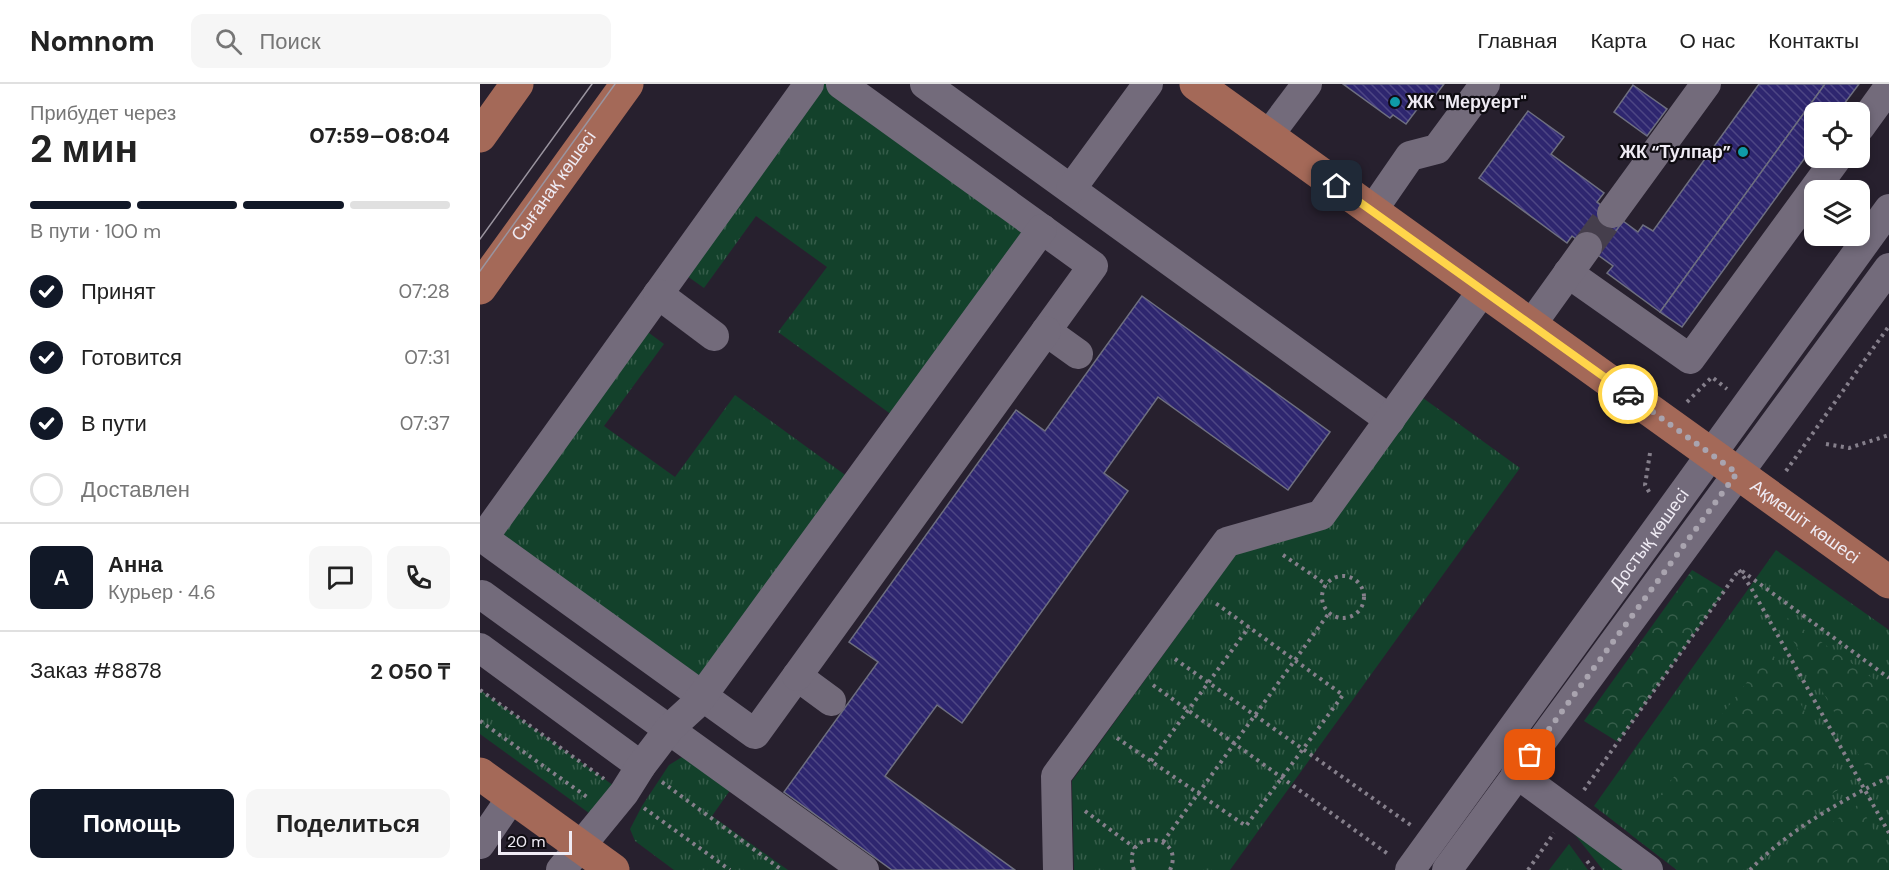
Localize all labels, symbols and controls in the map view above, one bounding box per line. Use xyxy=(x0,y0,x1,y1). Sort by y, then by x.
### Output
search box xyxy=(191,14,611,68)
text: Nomnom xyxy=(30,23,155,60)
icon: search xyxy=(212,25,245,58)
text: Поиск xyxy=(260,27,321,56)
text: Главная xyxy=(1477,27,1557,55)
text: Карта xyxy=(1590,27,1647,55)
text: О нас xyxy=(1680,27,1735,55)
text: Контакты xyxy=(1768,27,1859,55)
place label: ЖК "Меруерт" xyxy=(1406,90,1527,114)
marker: ЖК "Меруерт" xyxy=(1388,95,1402,109)
text: Прибудет через xyxy=(30,100,176,126)
map controls xyxy=(1804,102,1870,246)
button: locate xyxy=(1804,102,1870,168)
text: 07:59–08:04 xyxy=(309,121,450,150)
text: 2 мин xyxy=(30,123,138,174)
street label: Сығанақ көшесі xyxy=(506,126,602,246)
place label: ЖК “Тулпар” xyxy=(1619,140,1731,164)
marker: ЖК “Тулпар” xyxy=(1736,145,1750,159)
pin xyxy=(1311,160,1362,211)
icon: home xyxy=(1320,169,1353,202)
button: layers xyxy=(1804,180,1870,246)
text: В пути · 100 m xyxy=(30,218,161,244)
icon: check xyxy=(30,275,63,308)
text: Принят xyxy=(81,277,155,306)
text: 07:28 xyxy=(399,278,450,304)
icon: check xyxy=(30,341,63,374)
text: Готовится xyxy=(81,343,182,372)
text: 07:31 xyxy=(404,344,450,370)
courier xyxy=(1598,364,1658,424)
icon: car xyxy=(1612,378,1645,411)
icon: check xyxy=(30,407,63,440)
text: В пути xyxy=(81,409,147,438)
text: 07:37 xyxy=(400,410,450,436)
street label: Ақмешіт көшесі xyxy=(1746,474,1864,569)
text: Доставлен xyxy=(81,475,190,504)
street label: Достық көшесі xyxy=(1604,484,1695,596)
button: chat xyxy=(309,546,372,609)
button: phone xyxy=(387,546,450,609)
text: Анна xyxy=(108,550,163,579)
text: А xyxy=(54,563,69,592)
text: Курьер · 4.6 xyxy=(108,579,216,605)
text: Заказ #8878 xyxy=(30,656,162,685)
text: 2 050 ₸ xyxy=(370,657,450,686)
pin xyxy=(1504,729,1555,780)
icon: bag xyxy=(1513,738,1546,771)
button: Помощь xyxy=(30,789,234,858)
button: Поделиться xyxy=(246,789,450,858)
scale bar xyxy=(498,828,572,856)
text: 20 m xyxy=(507,831,546,852)

